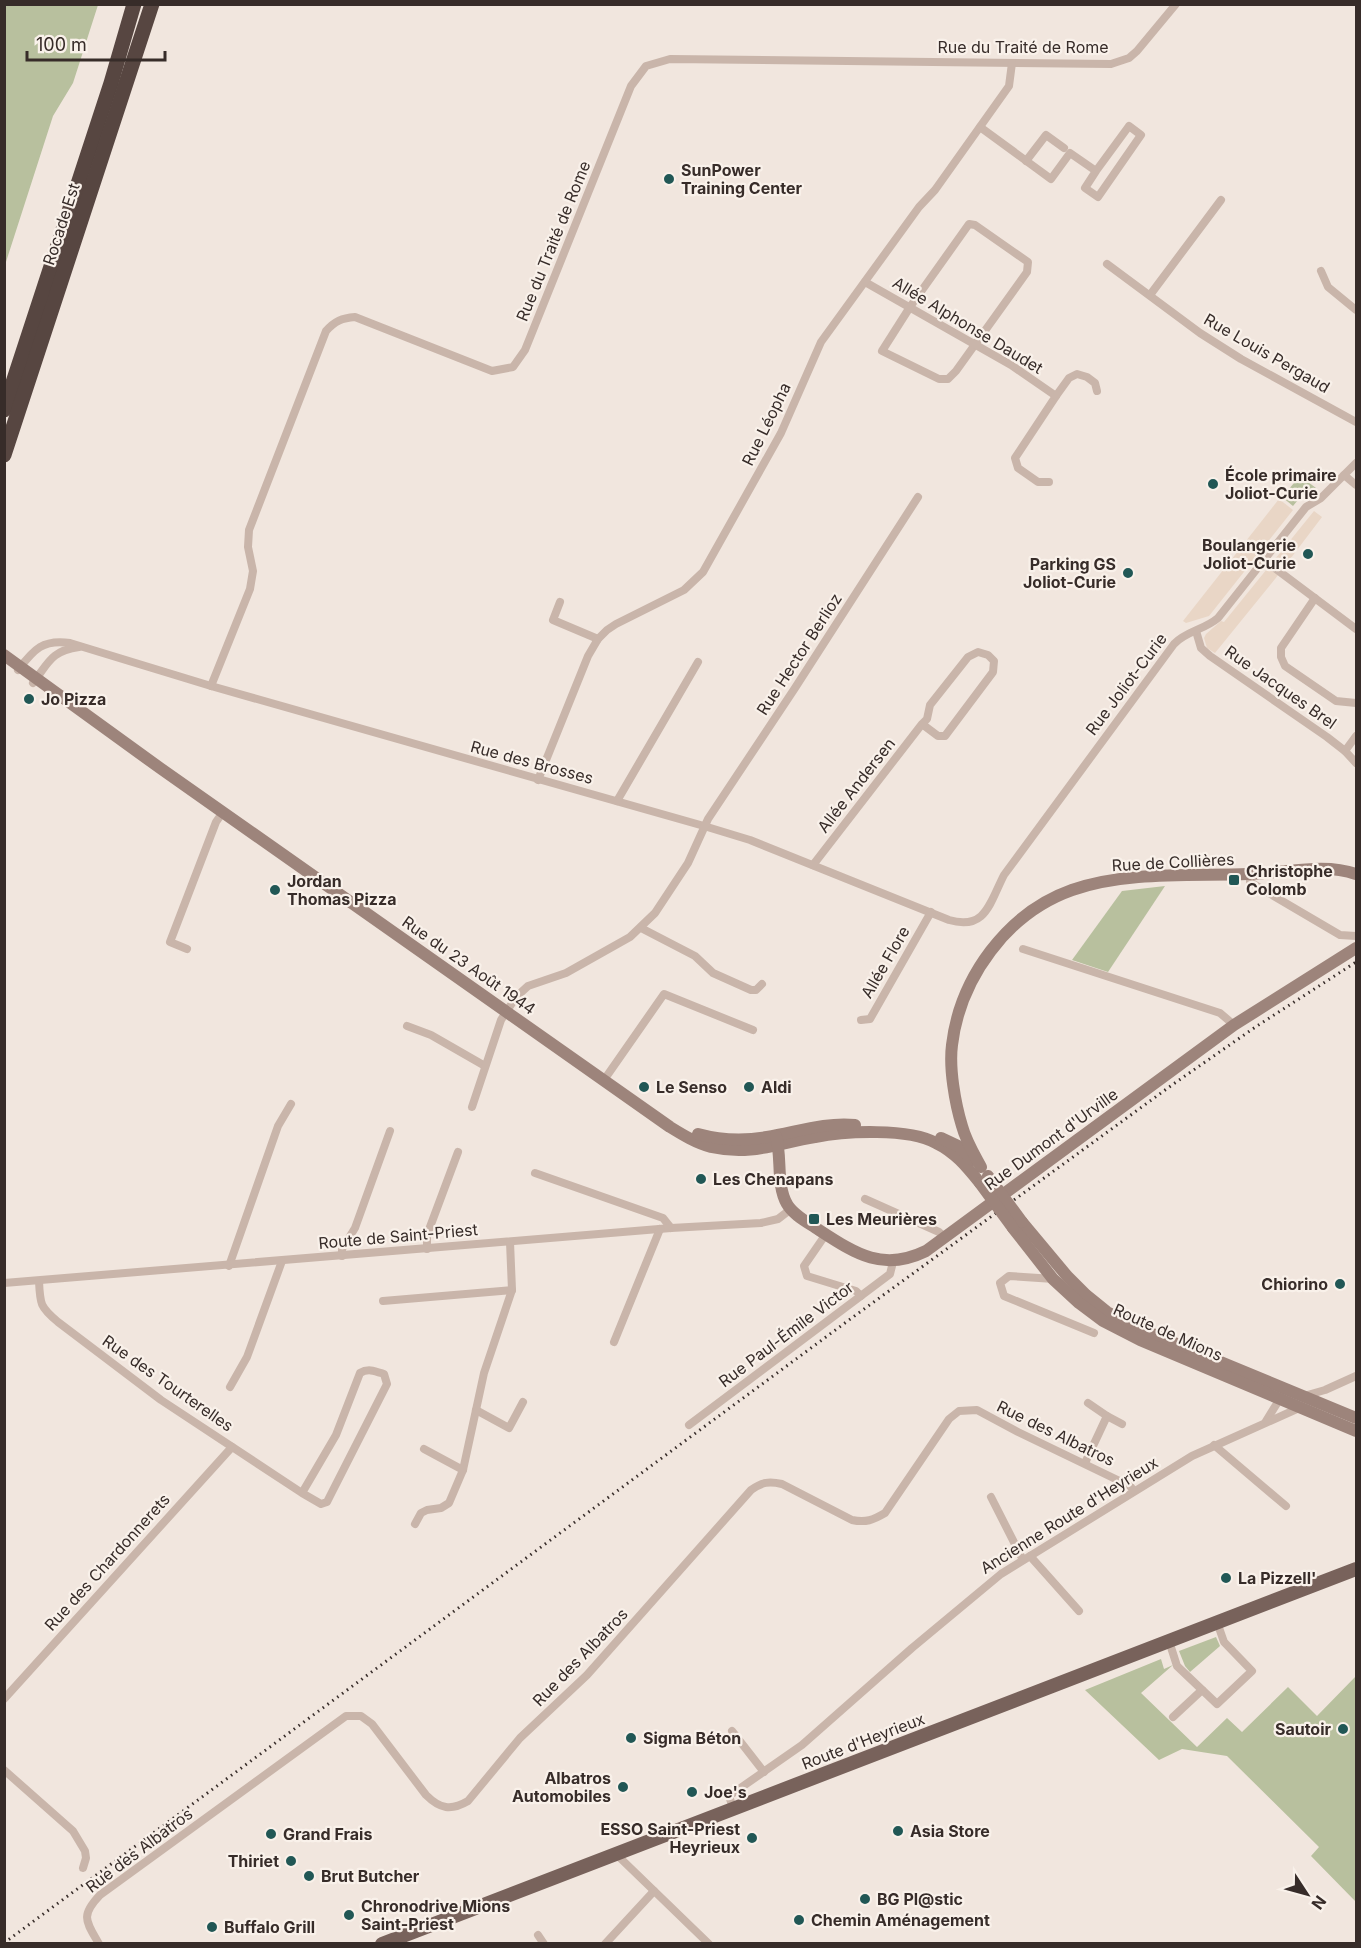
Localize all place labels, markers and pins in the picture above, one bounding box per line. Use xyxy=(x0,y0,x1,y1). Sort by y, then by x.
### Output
place label: SunPower Training Center xyxy=(681,160,802,198)
marker: SunPower Training Center xyxy=(662,172,676,186)
place label: École primaire Joliot-Curie xyxy=(1225,465,1337,503)
marker: École primaire Joliot-Curie xyxy=(1206,477,1220,491)
place label: Boulangerie Joliot-Curie xyxy=(1202,535,1296,573)
marker: Boulangerie Joliot-Curie xyxy=(1301,547,1315,561)
place label: Parking GS Joliot-Curie xyxy=(1023,554,1116,592)
marker: Parking GS Joliot-Curie xyxy=(1121,566,1135,580)
place label: Jo Pizza xyxy=(41,689,106,709)
marker: Jo Pizza xyxy=(22,692,36,706)
place label: Christophe Colomb xyxy=(1246,861,1333,899)
place label: Jordan Thomas Pizza xyxy=(287,871,396,909)
marker: Christophe Colomb xyxy=(1227,873,1241,887)
marker: Jordan Thomas Pizza xyxy=(268,883,282,897)
place label: Le Senso xyxy=(656,1077,727,1097)
place label: Aldi xyxy=(761,1077,792,1097)
marker: Le Senso xyxy=(637,1080,651,1094)
marker: Aldi xyxy=(742,1080,756,1094)
place label: Les Chenapans xyxy=(713,1169,833,1189)
marker: Les Chenapans xyxy=(694,1172,708,1186)
place label: Les Meurières xyxy=(826,1209,937,1229)
marker: Les Meurières xyxy=(807,1212,821,1226)
place label: Chiorino xyxy=(1261,1274,1328,1294)
marker: Chiorino xyxy=(1333,1277,1347,1291)
place label: La Pizzell' xyxy=(1238,1568,1316,1588)
marker: La Pizzell' xyxy=(1219,1571,1233,1585)
place label: Sautoir xyxy=(1275,1719,1331,1739)
marker: Sautoir xyxy=(1336,1722,1350,1736)
place label: Sigma Béton xyxy=(643,1728,741,1748)
marker: Sigma Béton xyxy=(624,1731,638,1745)
place label: Albatros Automobiles xyxy=(512,1768,611,1806)
marker: Albatros Automobiles xyxy=(616,1780,630,1794)
place label: Joe's xyxy=(704,1782,747,1802)
marker: Joe's xyxy=(685,1785,699,1799)
place label: ESSO Saint-Priest Heyrieux xyxy=(600,1819,740,1857)
place label: Asia Store xyxy=(910,1821,990,1841)
place label: Grand Frais xyxy=(283,1824,372,1844)
marker: Asia Store xyxy=(891,1824,905,1838)
marker: Grand Frais xyxy=(264,1827,278,1841)
marker: ESSO Saint-Priest Heyrieux xyxy=(745,1831,759,1845)
place label: Thiriet xyxy=(228,1851,279,1871)
marker: Thiriet xyxy=(284,1854,298,1868)
place label: Brut Butcher xyxy=(321,1866,420,1886)
marker: Brut Butcher xyxy=(302,1869,316,1883)
place label: BG Pl@stic xyxy=(877,1889,963,1909)
marker: BG Pl@stic xyxy=(858,1892,872,1906)
place label: Chronodrive Mions Saint-Priest xyxy=(361,1896,510,1934)
marker: Chronodrive Mions Saint-Priest xyxy=(342,1908,356,1922)
place label: Chemin Aménagement xyxy=(811,1910,990,1930)
marker: Chemin Aménagement xyxy=(792,1913,806,1927)
place label: Buffalo Grill xyxy=(224,1917,315,1937)
marker: Buffalo Grill xyxy=(205,1920,219,1934)

